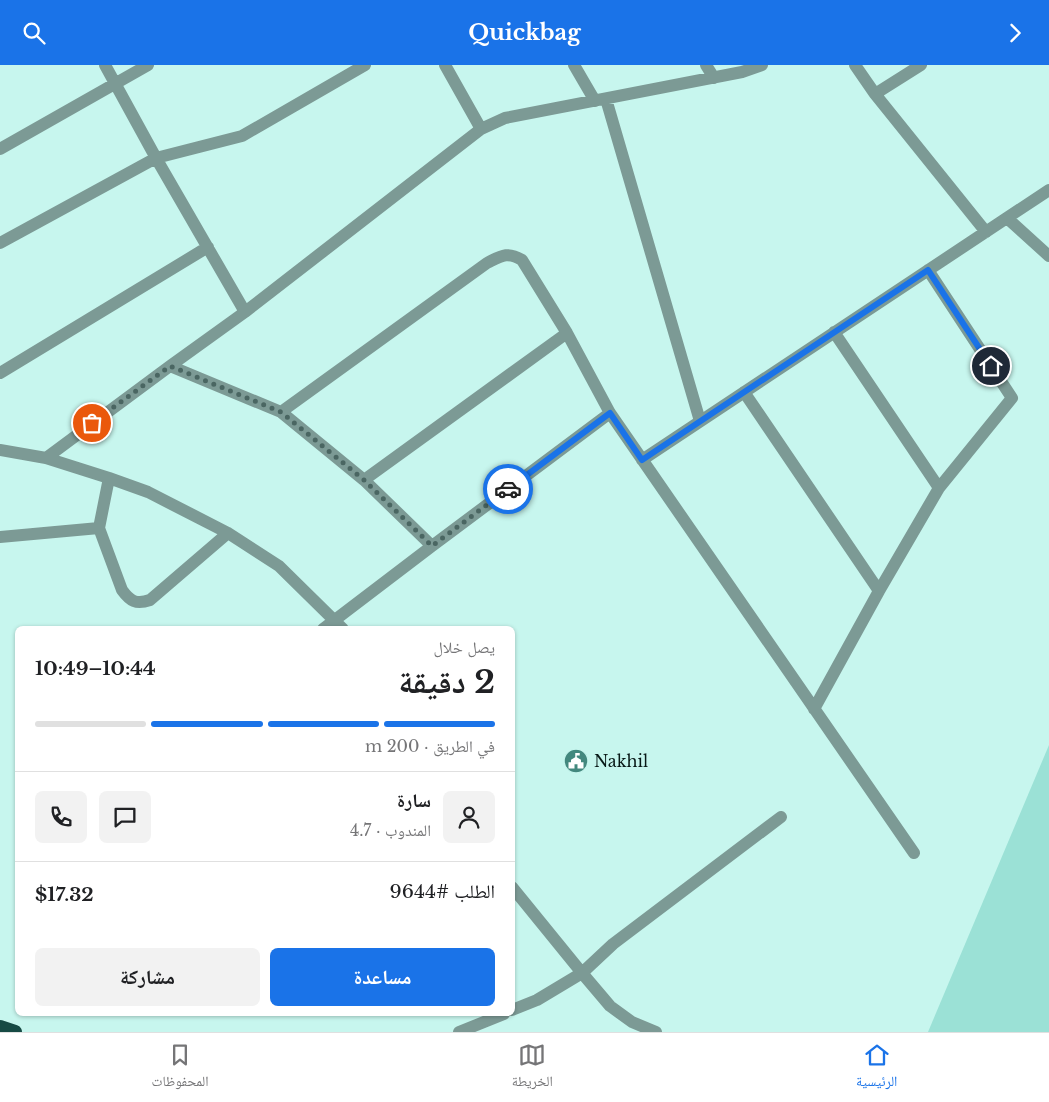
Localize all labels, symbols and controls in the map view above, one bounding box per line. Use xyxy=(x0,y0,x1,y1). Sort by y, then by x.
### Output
icon: search xyxy=(20,19,48,47)
text: Quickbag xyxy=(468,19,581,46)
icon: forward xyxy=(1001,19,1029,47)
pin xyxy=(970,345,1012,387)
icon: home xyxy=(977,352,1005,380)
pin xyxy=(71,402,113,444)
icon: bag xyxy=(78,409,106,437)
courier xyxy=(483,464,533,514)
icon: car xyxy=(494,475,522,503)
text: يصل خلال xyxy=(434,637,495,657)
text: 10:44–10:49 xyxy=(35,657,156,680)
text: 2 دقيقة xyxy=(398,662,495,702)
text: في الطريق · 200 m xyxy=(365,736,495,756)
public building icon: Nakhil xyxy=(563,748,589,774)
place label: Nakhil xyxy=(594,751,648,771)
text: سارة xyxy=(397,789,431,812)
button: phone xyxy=(35,791,87,843)
button: chat xyxy=(99,791,151,843)
button: person xyxy=(443,791,495,843)
text: المندوب · 4.7 xyxy=(350,820,431,840)
text: الطلب #9644 xyxy=(390,880,495,903)
text: $17.32 xyxy=(35,883,94,906)
button: مشاركة xyxy=(35,948,260,1006)
button: مساعدة xyxy=(270,948,495,1006)
tab: المحفوظات xyxy=(152,1041,209,1095)
tab: الخريطة xyxy=(512,1041,553,1095)
tab: الرئيسية xyxy=(856,1041,897,1095)

